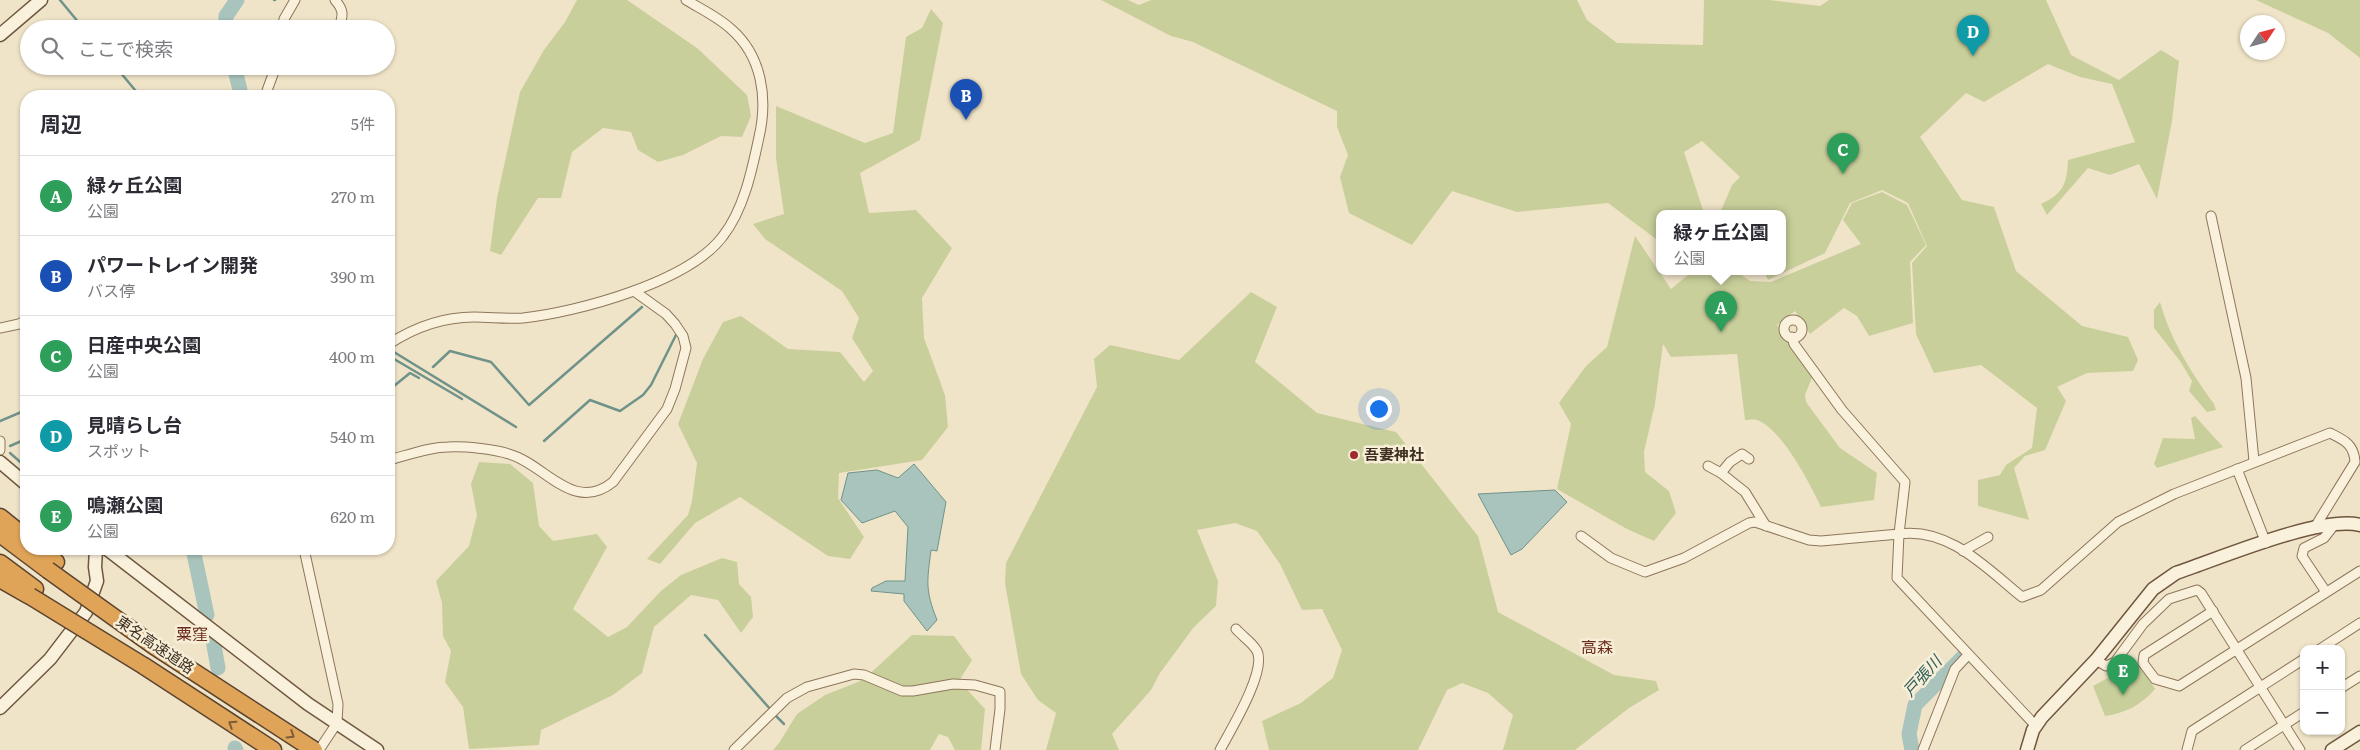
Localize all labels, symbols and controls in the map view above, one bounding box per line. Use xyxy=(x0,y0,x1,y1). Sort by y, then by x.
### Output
pin: D xyxy=(1957,15,1989,56)
north arrow xyxy=(2240,15,2285,60)
search box xyxy=(20,20,395,75)
icon: search xyxy=(38,34,66,62)
text: ここで検索 xyxy=(78,34,173,62)
pin: B xyxy=(950,79,982,120)
text: 周辺 xyxy=(40,107,82,138)
text: 5件 xyxy=(351,111,375,135)
pin: C xyxy=(1827,133,1859,174)
text: 緑ヶ丘公園 xyxy=(87,170,182,198)
text: A xyxy=(50,184,62,208)
text: 270 m xyxy=(331,184,375,208)
text: 公園 xyxy=(87,198,119,222)
popup xyxy=(1656,210,1786,275)
text: 緑ヶ丘公園 xyxy=(1673,217,1769,245)
text: 公園 xyxy=(1673,245,1706,269)
text: パワートレイン開発 xyxy=(87,250,258,278)
text: B xyxy=(50,264,62,288)
text: 390 m xyxy=(330,264,375,288)
text: バス停 xyxy=(87,278,135,302)
pin: A xyxy=(1705,291,1737,332)
text: 日産中央公園 xyxy=(87,330,201,358)
text: C xyxy=(50,344,62,368)
text: 400 m xyxy=(329,344,375,368)
text: 公園 xyxy=(87,358,119,382)
your location xyxy=(1366,396,1392,422)
text: 見晴らし台 xyxy=(87,410,182,438)
text: D xyxy=(50,424,62,448)
text: 540 m xyxy=(330,424,375,448)
text: スポット xyxy=(87,438,151,462)
place label: 吾妻神社 xyxy=(1364,442,1424,465)
marker: 吾妻神社 xyxy=(1348,449,1360,461)
text: 鳴瀬公園 xyxy=(87,490,163,518)
text: E xyxy=(51,504,61,528)
text: 620 m xyxy=(330,504,375,528)
text: 公園 xyxy=(87,518,119,542)
street label: 東名高速道路 xyxy=(112,609,200,678)
district label: 粟窪 xyxy=(176,621,208,645)
district label: 高森 xyxy=(1581,634,1613,658)
map controls xyxy=(2300,645,2345,735)
button: + xyxy=(2300,645,2345,690)
water label: 戸張川 xyxy=(1896,648,1948,701)
pin: E xyxy=(2107,654,2139,695)
button: − xyxy=(2300,690,2345,735)
one-way arrow xyxy=(229,721,238,730)
one-way arrow xyxy=(285,729,294,738)

